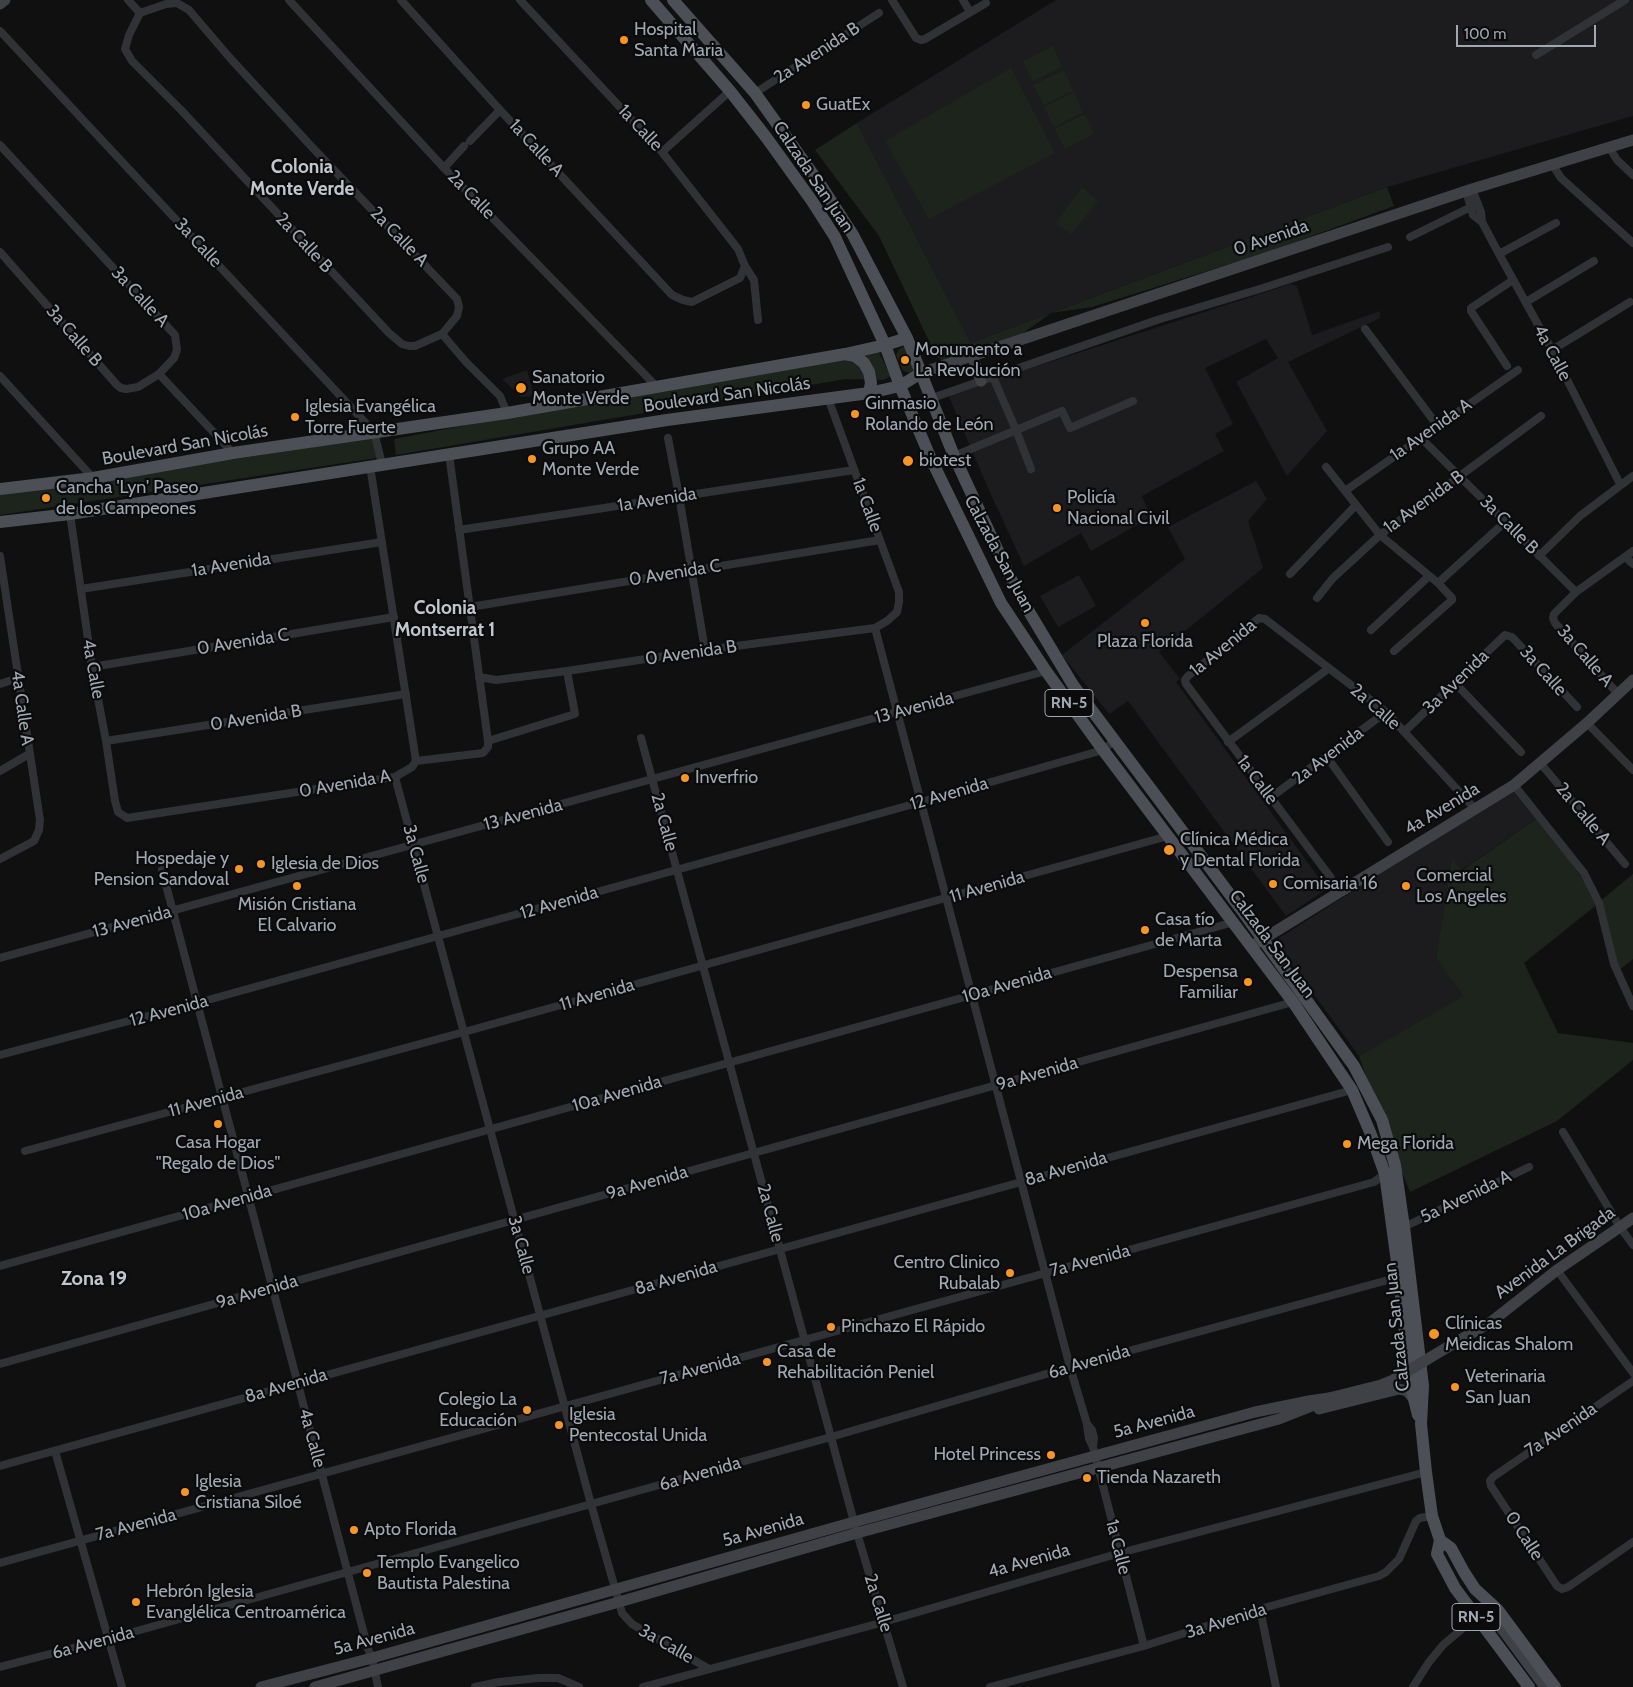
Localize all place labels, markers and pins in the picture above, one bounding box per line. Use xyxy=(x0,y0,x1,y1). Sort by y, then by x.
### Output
place label: Hospital Santa Maria xyxy=(634,19,723,62)
marker: Hospital Santa Maria xyxy=(618,34,630,46)
place label: GuatEx xyxy=(816,94,870,116)
marker: GuatEx xyxy=(800,99,812,111)
place label: Monumento a La Revolución xyxy=(915,339,1022,382)
marker: Monumento a La Revolución xyxy=(899,354,911,366)
place label: Sanatorio Monte Verde xyxy=(532,367,629,409)
marker: Sanatorio Monte Verde xyxy=(514,381,528,395)
place label: Ginmasio Rolando de León xyxy=(865,393,994,436)
place label: Iglesia Evangélica Torre Fuerte xyxy=(305,396,436,438)
marker: Ginmasio Rolando de León xyxy=(849,408,861,420)
marker: Iglesia Evangélica Torre Fuerte xyxy=(289,411,301,423)
place label: Grupo AA Monte Verde xyxy=(542,438,639,480)
place label: biotest xyxy=(919,450,971,472)
marker: Grupo AA Monte Verde xyxy=(526,453,538,465)
marker: biotest xyxy=(901,454,915,468)
place label: Cancha 'Lyn' Paseo de los Campeones xyxy=(56,477,198,520)
place label: Policía Nacional Civil xyxy=(1067,487,1169,530)
marker: Cancha 'Lyn' Paseo de los Campeones xyxy=(40,492,52,504)
marker: Policía Nacional Civil xyxy=(1051,502,1063,514)
marker: Plaza Florida xyxy=(1139,617,1151,629)
place label: Plaza Florida xyxy=(1097,631,1193,653)
place label: Inverfrio xyxy=(695,767,758,789)
marker: Inverfrio xyxy=(679,772,691,784)
place label: Clínica Médica y Dental Florida xyxy=(1180,829,1300,872)
marker: Clínica Médica y Dental Florida xyxy=(1162,843,1176,857)
place label: Hospedaje y Pension Sandoval xyxy=(94,848,229,891)
place label: Iglesia de Dios xyxy=(271,853,379,875)
marker: Iglesia de Dios xyxy=(255,858,267,870)
marker: Hospedaje y Pension Sandoval xyxy=(233,863,245,875)
place label: Comercial Los Angeles xyxy=(1416,865,1506,908)
place label: Comisaria 16 xyxy=(1283,873,1378,895)
marker: Comisaria 16 xyxy=(1267,878,1279,890)
marker: Misión Cristiana El Calvario xyxy=(291,880,303,892)
marker: Comercial Los Angeles xyxy=(1400,880,1412,892)
place label: Misión Cristiana El Calvario xyxy=(238,894,356,936)
place label: Casa tío de Marta xyxy=(1155,909,1222,952)
marker: Casa tío de Marta xyxy=(1139,924,1151,936)
place label: Despensa Familiar xyxy=(1163,961,1238,1004)
marker: Despensa Familiar xyxy=(1242,976,1254,988)
marker: Casa Hogar "Regalo de Dios" xyxy=(212,1118,224,1130)
place label: Casa Hogar "Regalo de Dios" xyxy=(156,1132,280,1174)
place label: Mega Florida xyxy=(1357,1133,1454,1155)
marker: Mega Florida xyxy=(1341,1138,1353,1150)
place label: Centro Clinico Rubalab xyxy=(894,1252,1000,1294)
marker: Centro Clinico Rubalab xyxy=(1004,1267,1016,1279)
place label: Clínicas Meidicas Shalom xyxy=(1445,1313,1573,1356)
place label: Pinchazo El Rápido xyxy=(841,1316,985,1338)
marker: Pinchazo El Rápido xyxy=(825,1321,837,1333)
marker: Clínicas Meidicas Shalom xyxy=(1427,1327,1441,1341)
place label: Casa de Rehabilitación Peniel xyxy=(777,1341,934,1384)
marker: Casa de Rehabilitación Peniel xyxy=(761,1356,773,1368)
place label: Veterinaria San Juan xyxy=(1465,1366,1546,1408)
marker: Veterinaria San Juan xyxy=(1449,1381,1461,1393)
place label: Colegio La Educación xyxy=(438,1389,517,1432)
marker: Colegio La Educación xyxy=(521,1404,533,1416)
place label: Iglesia Pentecostal Unida xyxy=(569,1404,707,1446)
marker: Iglesia Pentecostal Unida xyxy=(553,1419,565,1431)
place label: Hotel Princess xyxy=(933,1444,1041,1466)
marker: Hotel Princess xyxy=(1045,1449,1057,1461)
place label: Tienda Nazareth xyxy=(1097,1467,1221,1489)
place label: Iglesia Cristiana Siloé xyxy=(195,1471,302,1514)
marker: Tienda Nazareth xyxy=(1081,1472,1093,1484)
marker: Iglesia Cristiana Siloé xyxy=(179,1486,191,1498)
place label: Apto Florida xyxy=(364,1519,457,1541)
marker: Apto Florida xyxy=(348,1524,360,1536)
place label: Templo Evangelico Bautista Palestina xyxy=(377,1552,520,1595)
marker: Templo Evangelico Bautista Palestina xyxy=(361,1567,373,1579)
place label: Hebrón Iglesia Evanglélica Centroamérica xyxy=(146,1581,346,1624)
marker: Hebrón Iglesia Evanglélica Centroamérica xyxy=(130,1596,142,1608)

